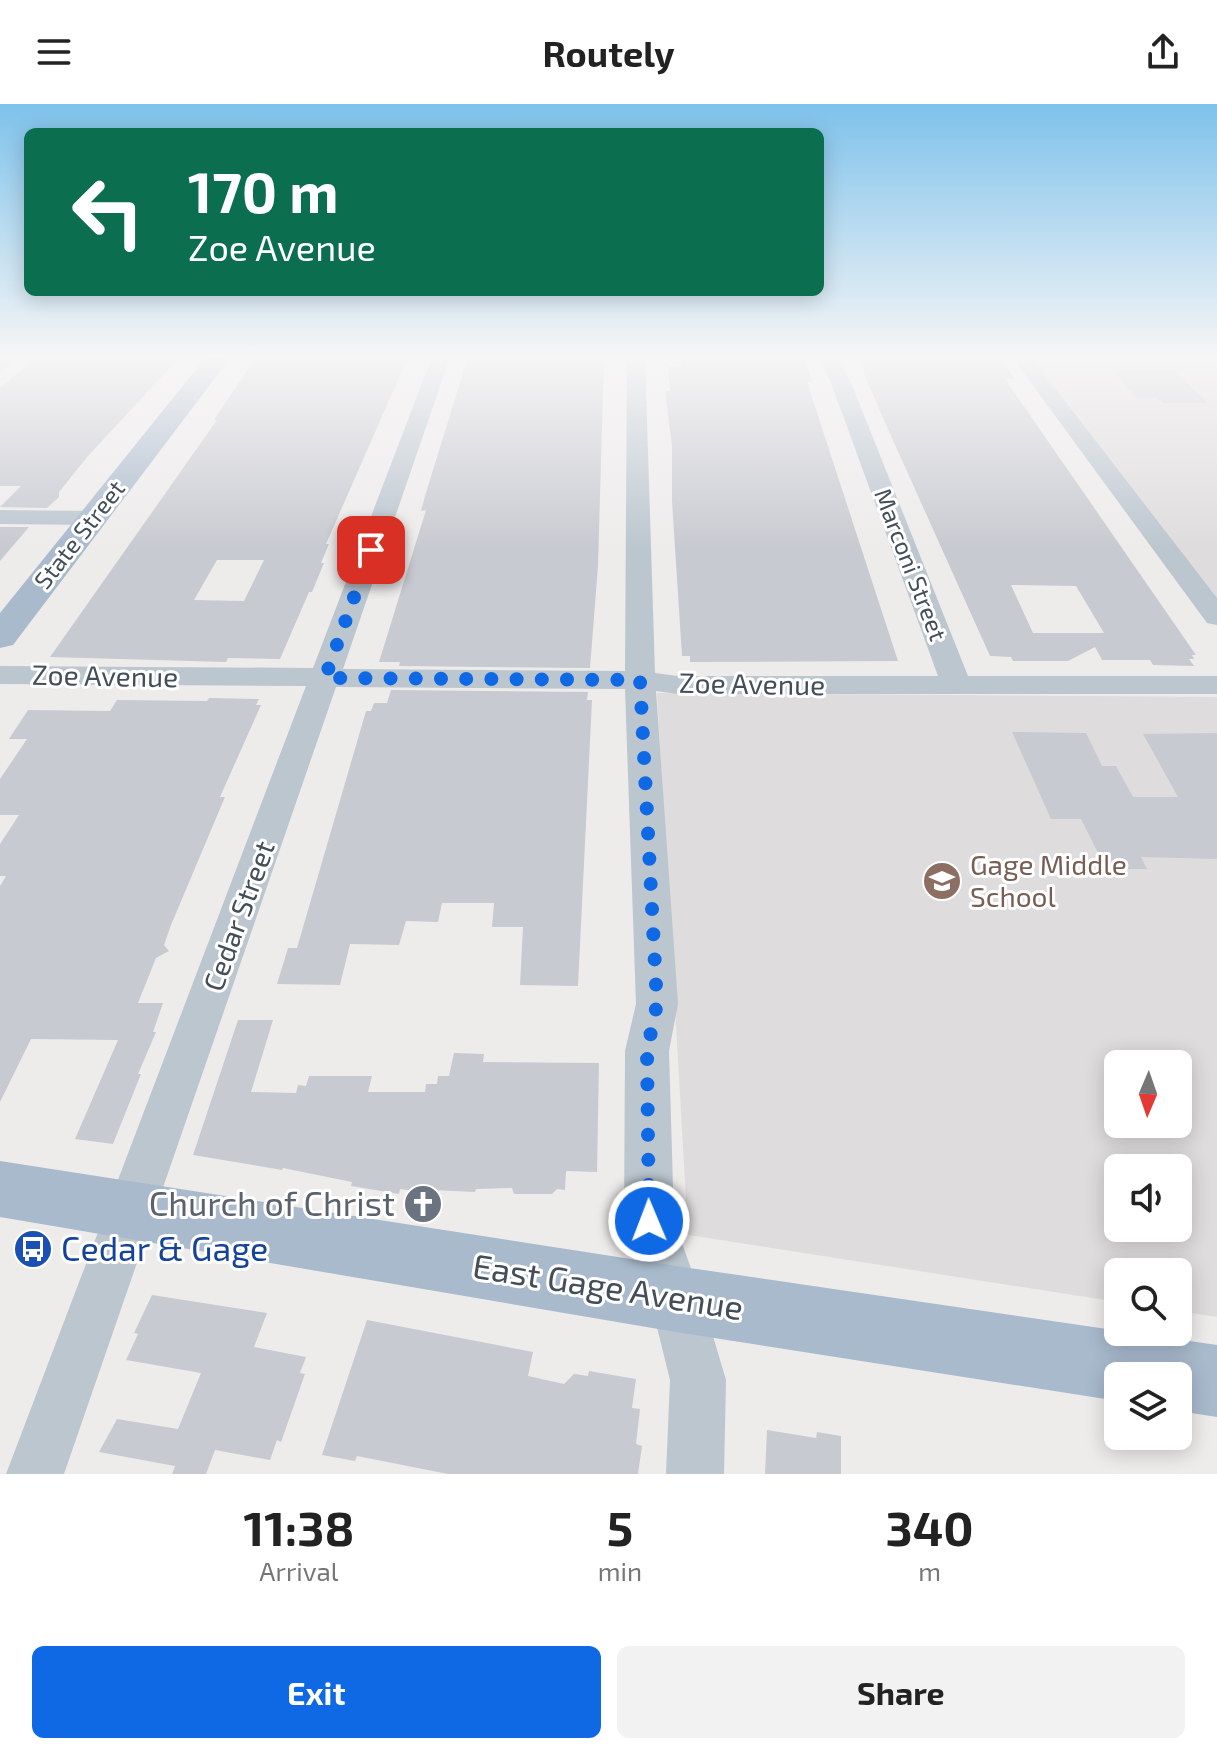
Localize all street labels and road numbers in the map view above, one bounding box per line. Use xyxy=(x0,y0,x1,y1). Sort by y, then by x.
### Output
street label: State Street xyxy=(27,474,130,594)
street label: Marconi Street xyxy=(869,484,954,645)
street label: Zoe Avenue xyxy=(32,657,178,693)
street label: Zoe Avenue xyxy=(679,665,825,701)
street label: Cedar Street xyxy=(195,836,281,995)
street label: East Gage Avenue xyxy=(470,1244,746,1327)

